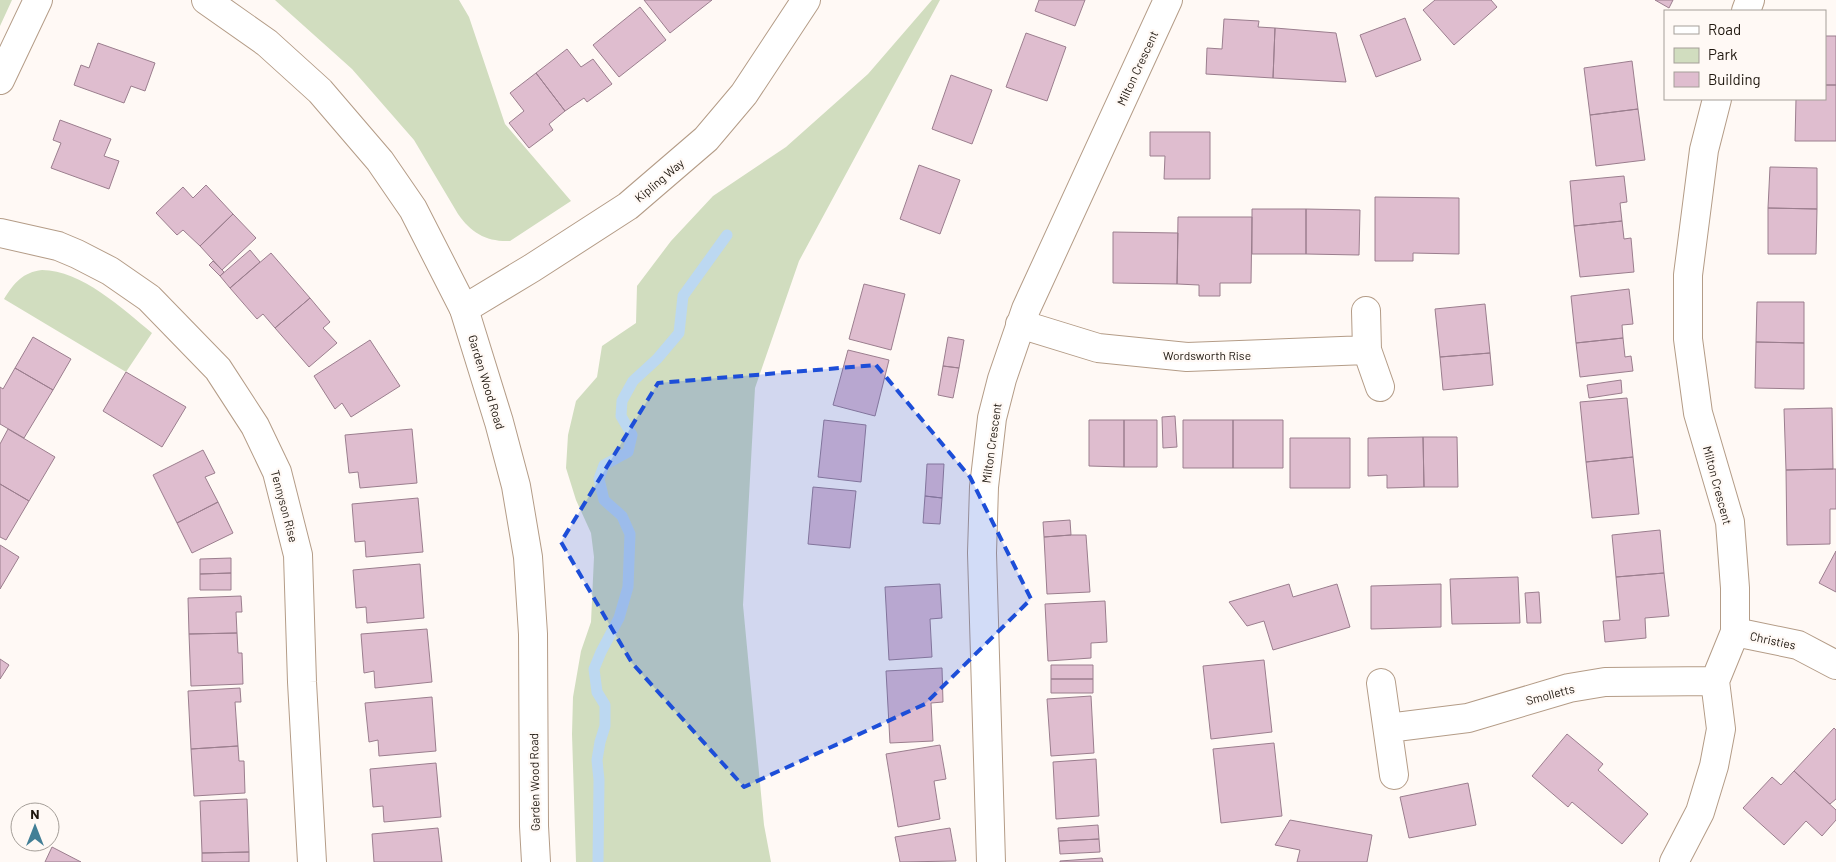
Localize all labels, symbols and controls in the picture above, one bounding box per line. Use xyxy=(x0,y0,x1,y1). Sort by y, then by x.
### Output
legend xyxy=(1664,10,1826,100)
text: Road xyxy=(1708,20,1741,38)
street label: Milton Crescent xyxy=(1114,28,1160,108)
text: Park xyxy=(1708,45,1738,63)
text: Building xyxy=(1708,70,1761,88)
street label: Kipling Way xyxy=(632,155,687,205)
street label: Garden Wood Road xyxy=(466,333,508,431)
street label: Wordsworth Rise xyxy=(1163,348,1251,362)
street label: Milton Crescent xyxy=(978,402,1004,484)
street label: Milton Crescent xyxy=(1701,444,1735,526)
street label: Tennyson Rise xyxy=(269,468,301,544)
street label: Christies xyxy=(1749,628,1797,652)
street label: Smolletts xyxy=(1524,681,1576,707)
street label: Garden Wood Road xyxy=(526,733,542,831)
north arrow xyxy=(10,802,60,852)
text: N xyxy=(30,805,40,822)

